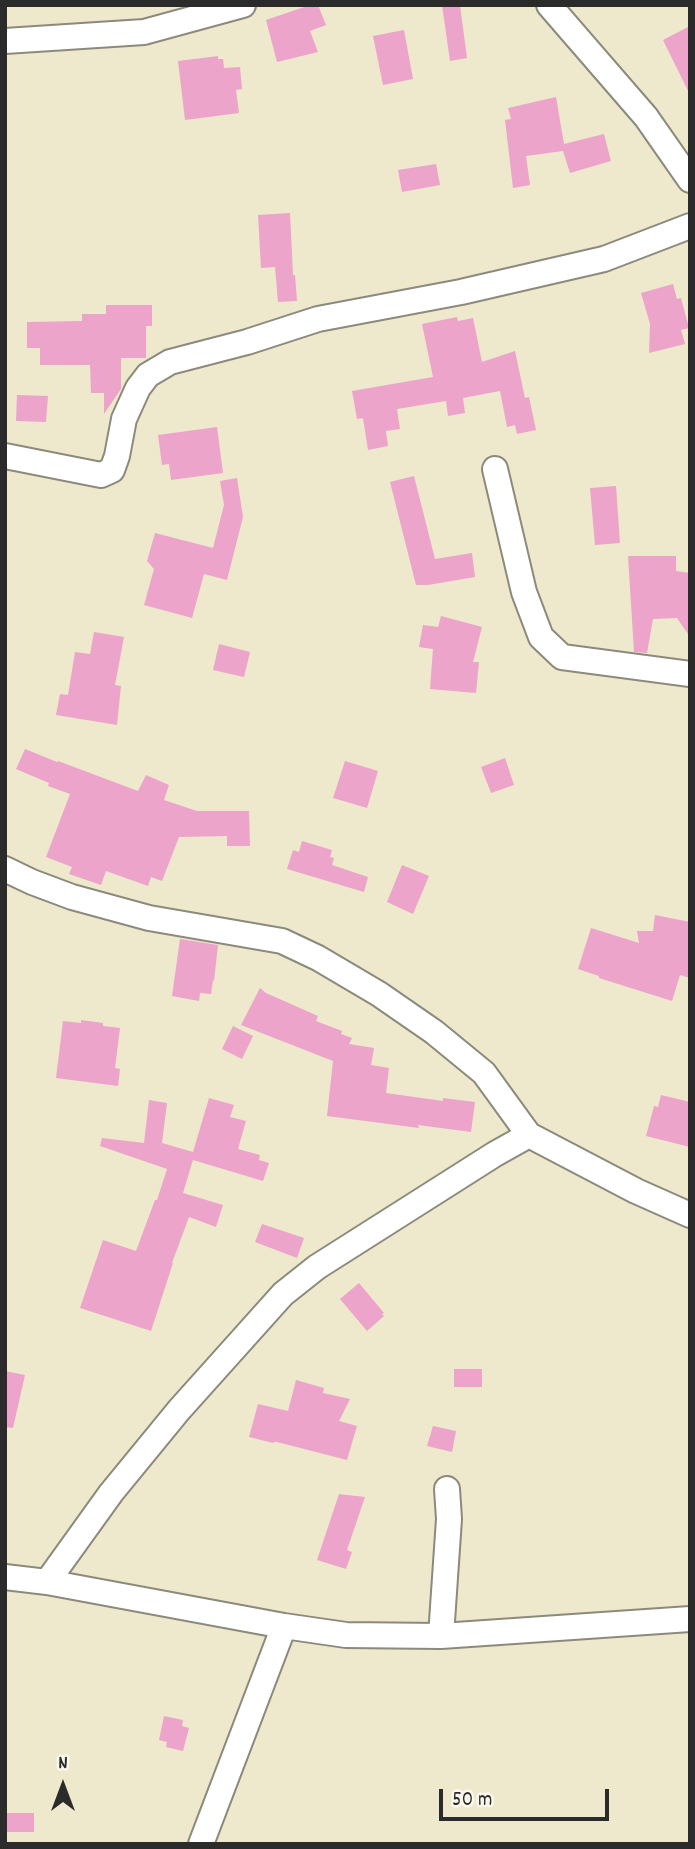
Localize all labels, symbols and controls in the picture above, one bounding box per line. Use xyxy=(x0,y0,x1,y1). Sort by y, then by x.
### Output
north arrow xyxy=(28,1751,98,1821)
text: N xyxy=(58,1751,68,1778)
scale bar xyxy=(443,1776,613,1820)
text: 50 m xyxy=(452,1786,492,1816)

